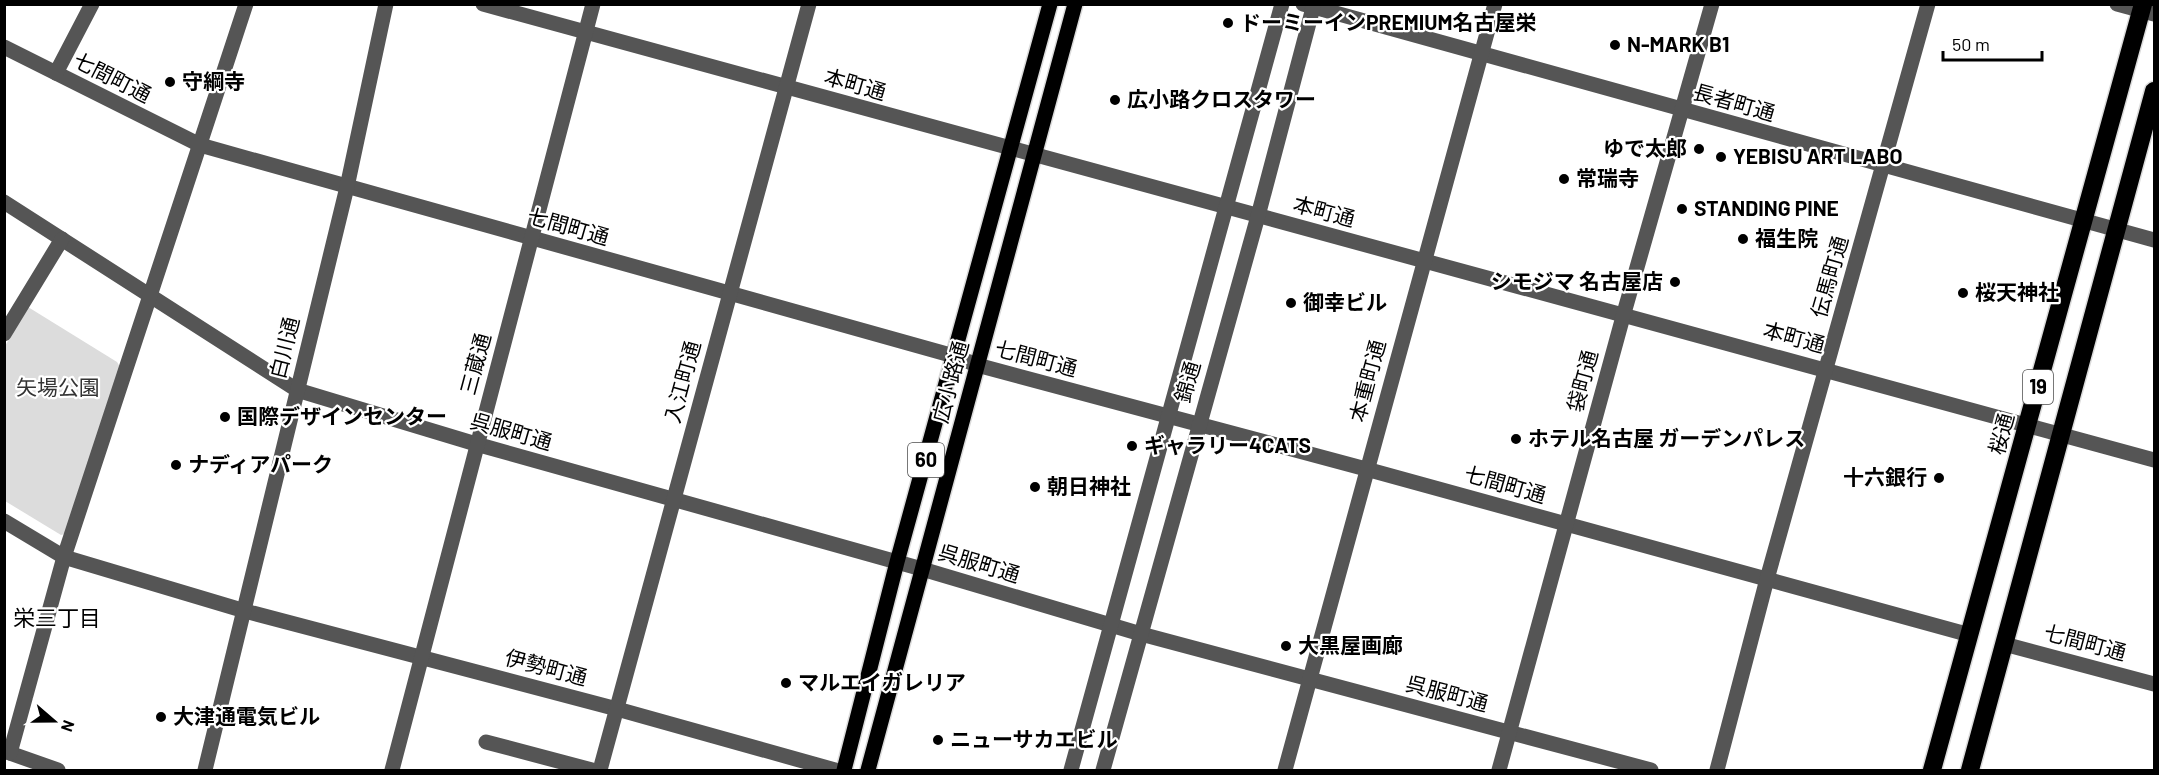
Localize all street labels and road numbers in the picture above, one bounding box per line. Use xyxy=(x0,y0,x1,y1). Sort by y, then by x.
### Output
street label: 七間町通 xyxy=(70,46,156,107)
street label: 本町通 xyxy=(822,63,889,104)
street label: 長者町通 xyxy=(1691,78,1778,125)
street label: 本町通 xyxy=(1291,190,1358,231)
street label: 七間町通 xyxy=(525,202,612,249)
street label: 伝馬町通 xyxy=(1805,233,1852,320)
street label: 白川通 xyxy=(264,314,303,381)
street label: 本町通 xyxy=(1761,316,1828,357)
street label: 三蔵通 xyxy=(454,330,495,397)
street label: 七間町通 xyxy=(993,335,1080,380)
street label: 本重町通 xyxy=(1344,337,1389,424)
street label: 入江町通 xyxy=(659,338,704,425)
street label: 広小路通 xyxy=(927,338,972,425)
street label: 袋町通 xyxy=(1561,347,1602,414)
street label: 錦通 xyxy=(1169,358,1204,405)
road number: 19 xyxy=(2023,370,2053,404)
street label: 呉服町通 xyxy=(468,407,555,454)
street label: 桜通 xyxy=(1983,410,2018,457)
road number: 60 xyxy=(908,443,944,477)
street label: 七間町通 xyxy=(1462,460,1549,507)
street label: 呉服町通 xyxy=(936,538,1023,587)
street label: 七間町通 xyxy=(2042,619,2129,664)
street label: 伊勢町通 xyxy=(503,644,590,689)
street label: 呉服町通 xyxy=(1404,670,1491,715)

